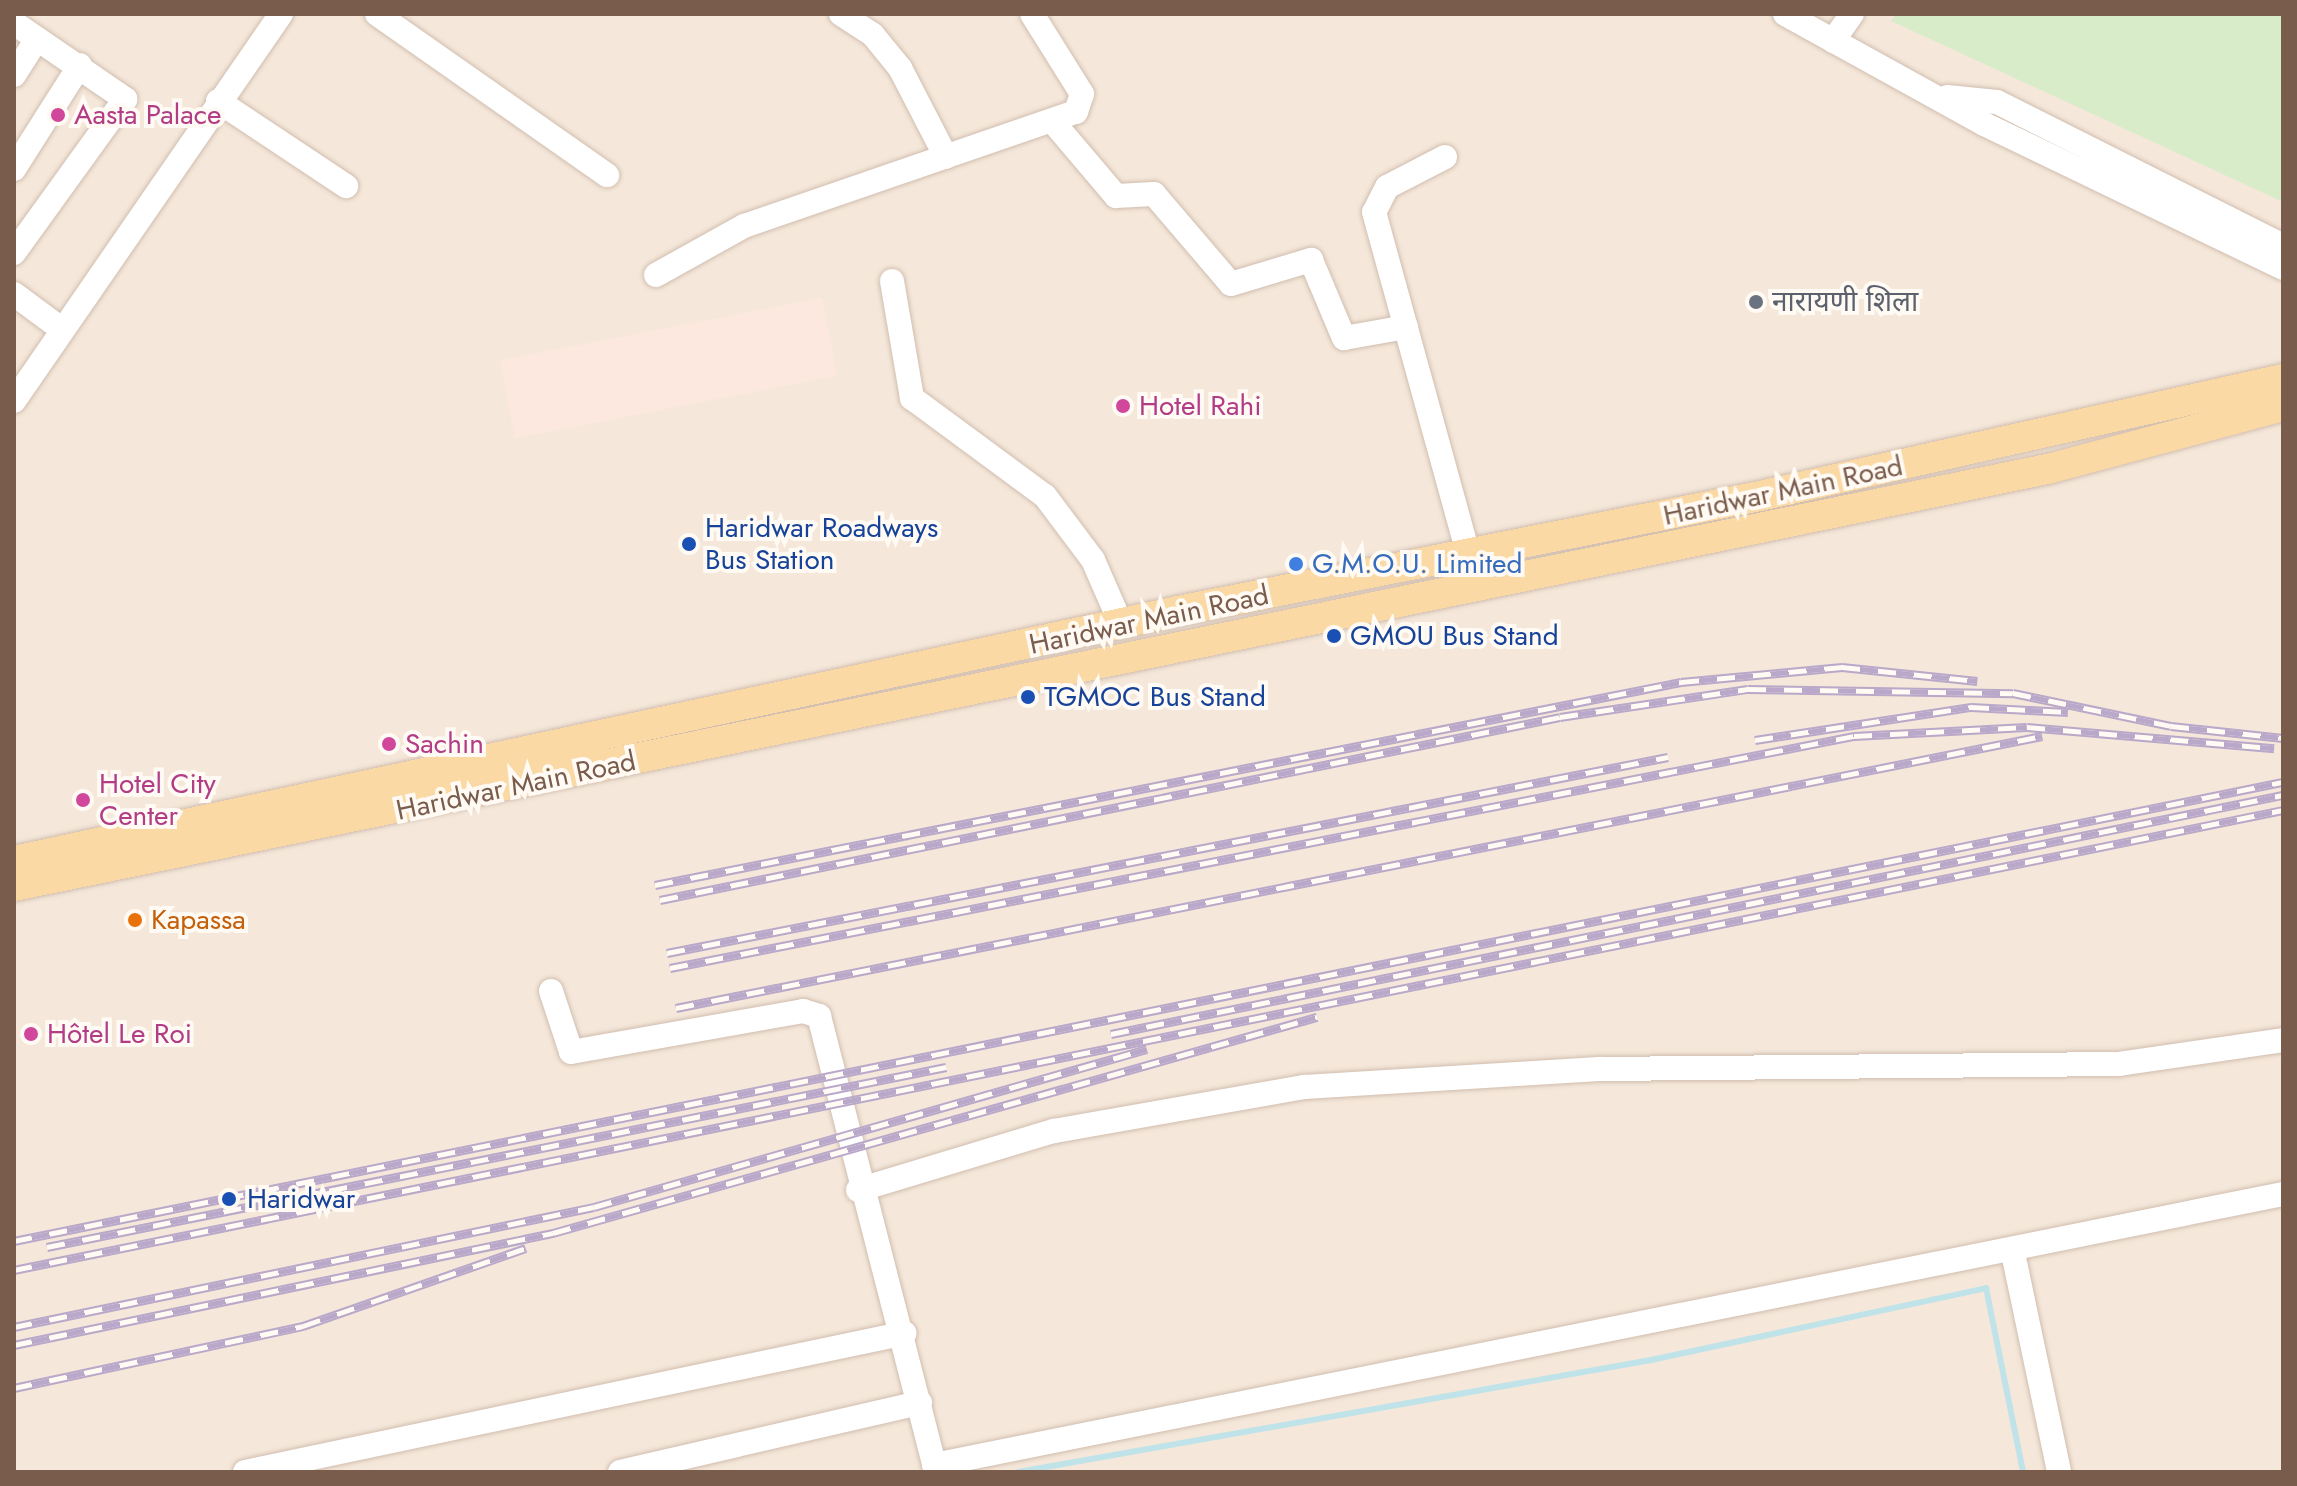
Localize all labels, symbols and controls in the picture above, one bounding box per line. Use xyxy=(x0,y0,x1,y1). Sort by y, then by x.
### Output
place label: Aasta Palace xyxy=(74,98,222,132)
marker: Aasta Palace xyxy=(49,106,67,124)
place label: नारायणी शिला xyxy=(1772,285,1918,319)
marker: नारायणी शिला xyxy=(1747,293,1765,311)
place label: Hotel Rahi xyxy=(1139,389,1261,423)
marker: Hotel Rahi xyxy=(1114,397,1132,415)
street label: Haridwar Main Road xyxy=(1660,449,1906,533)
place label: Haridwar Roadways Bus Station xyxy=(705,511,938,577)
marker: Haridwar Roadways Bus Station xyxy=(680,535,698,553)
place label: G.M.O.U. Limited xyxy=(1312,547,1522,581)
marker: G.M.O.U. Limited xyxy=(1287,555,1305,573)
street label: Haridwar Main Road xyxy=(1026,578,1272,662)
place label: GMOU Bus Stand xyxy=(1350,619,1559,653)
marker: GMOU Bus Stand xyxy=(1325,627,1343,645)
place label: TGMOC Bus Stand xyxy=(1044,680,1266,714)
marker: TGMOC Bus Stand xyxy=(1019,688,1037,706)
place label: Sachin xyxy=(405,727,484,761)
marker: Sachin xyxy=(380,735,398,753)
street label: Haridwar Main Road xyxy=(393,744,639,828)
place label: Hotel City Center xyxy=(99,767,216,833)
marker: Hotel City Center xyxy=(74,791,92,809)
place label: Kapassa xyxy=(151,903,246,937)
marker: Kapassa xyxy=(126,911,144,929)
place label: Hôtel Le Roi xyxy=(47,1017,192,1051)
marker: Hôtel Le Roi xyxy=(22,1025,40,1043)
place label: Haridwar xyxy=(247,1182,355,1216)
marker: Haridwar xyxy=(218,1188,240,1210)

